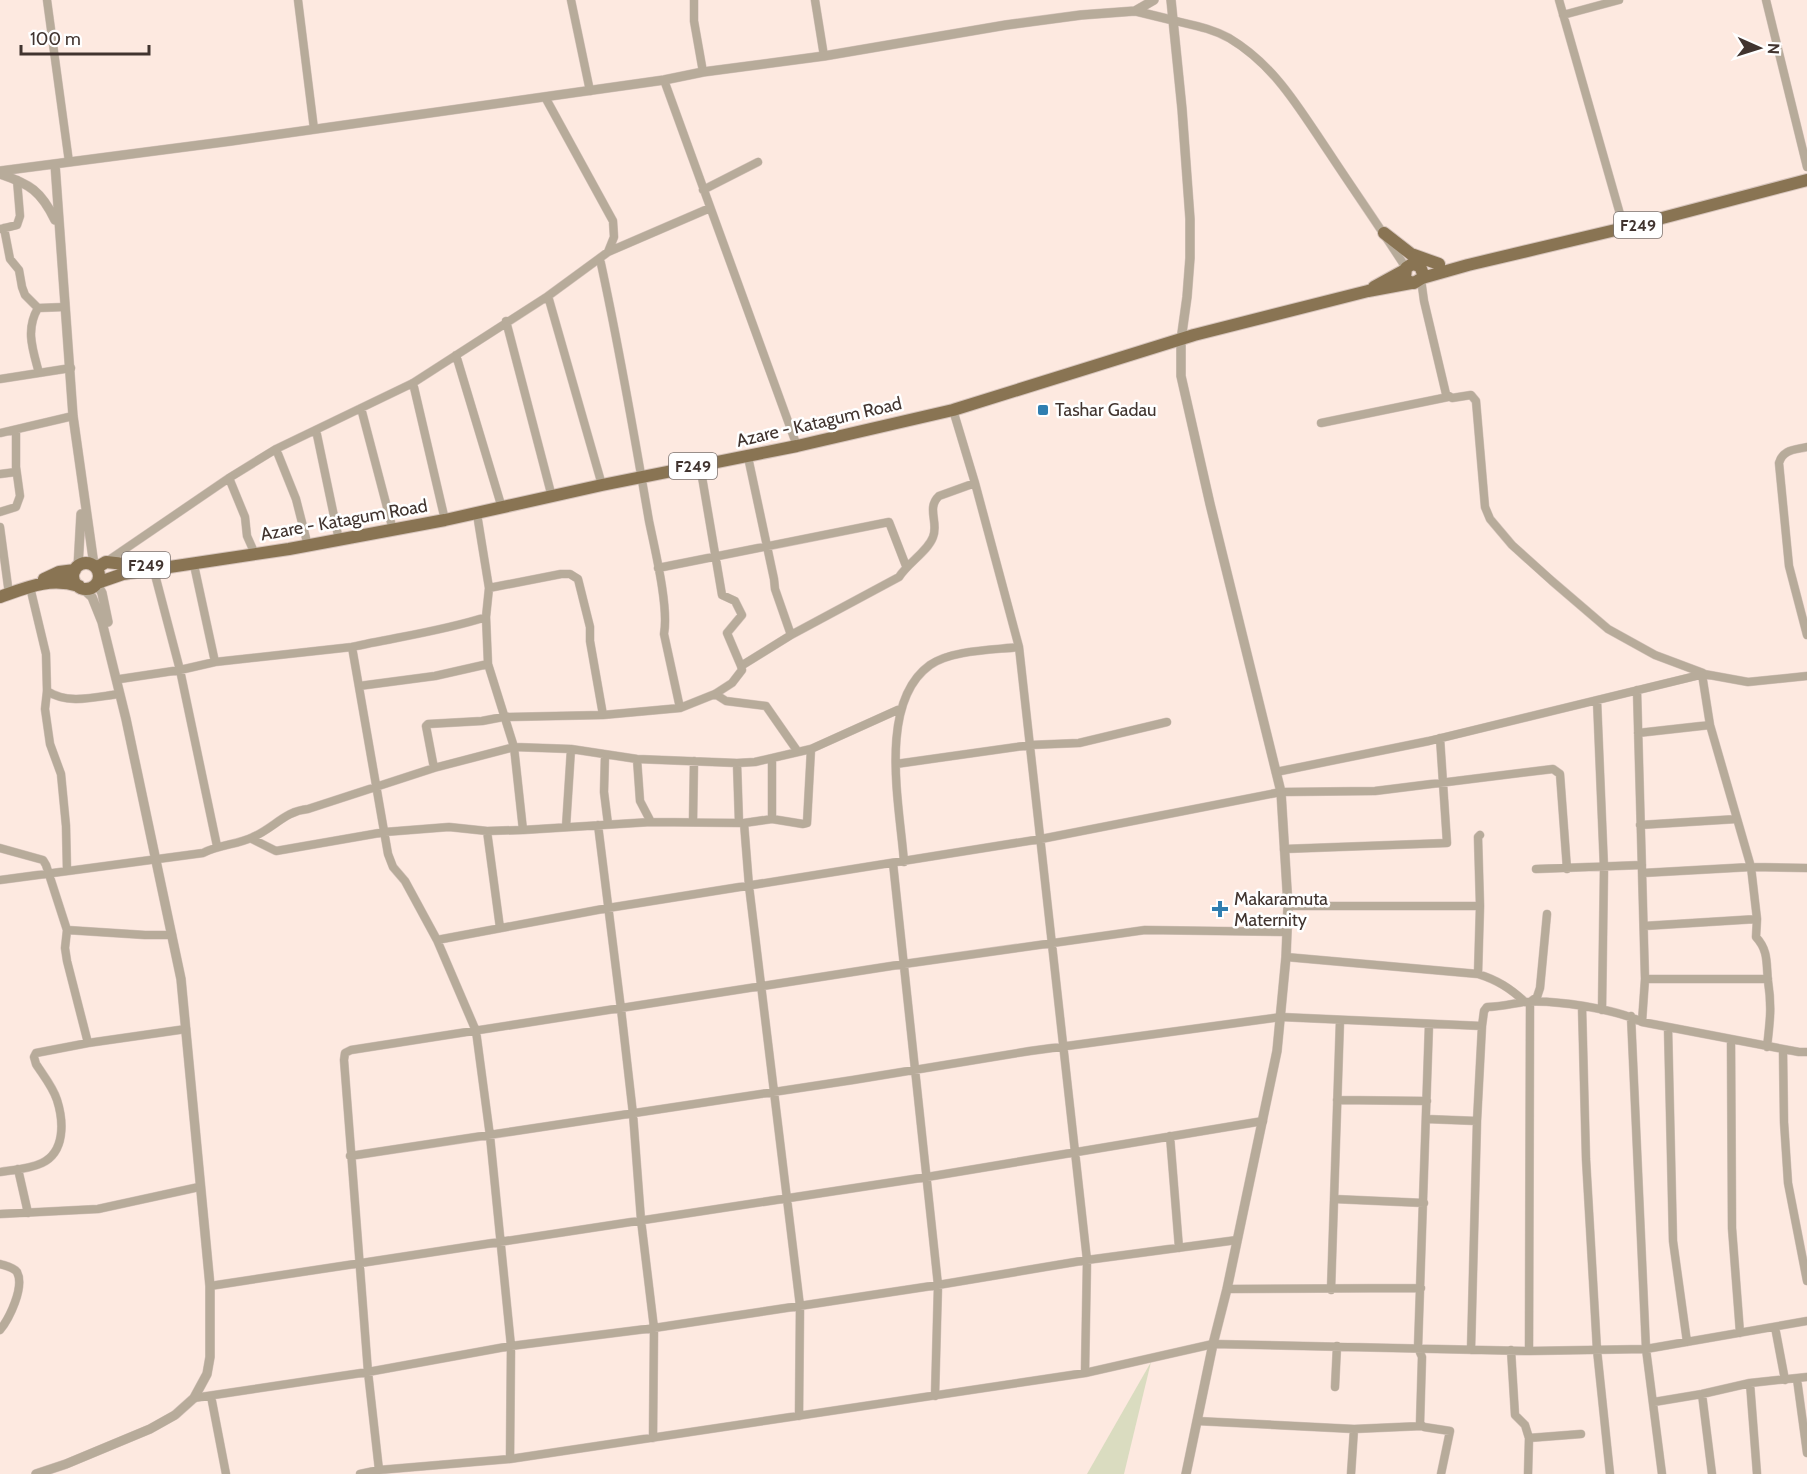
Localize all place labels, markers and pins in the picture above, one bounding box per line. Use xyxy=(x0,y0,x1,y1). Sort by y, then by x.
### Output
place label: Tashar Gadau xyxy=(1055,399,1157,421)
marker: Tashar Gadau xyxy=(1036,403,1050,417)
place label: Makaramuta Maternity xyxy=(1234,888,1328,931)
marker: Makaramuta Maternity xyxy=(1211,900,1229,918)

